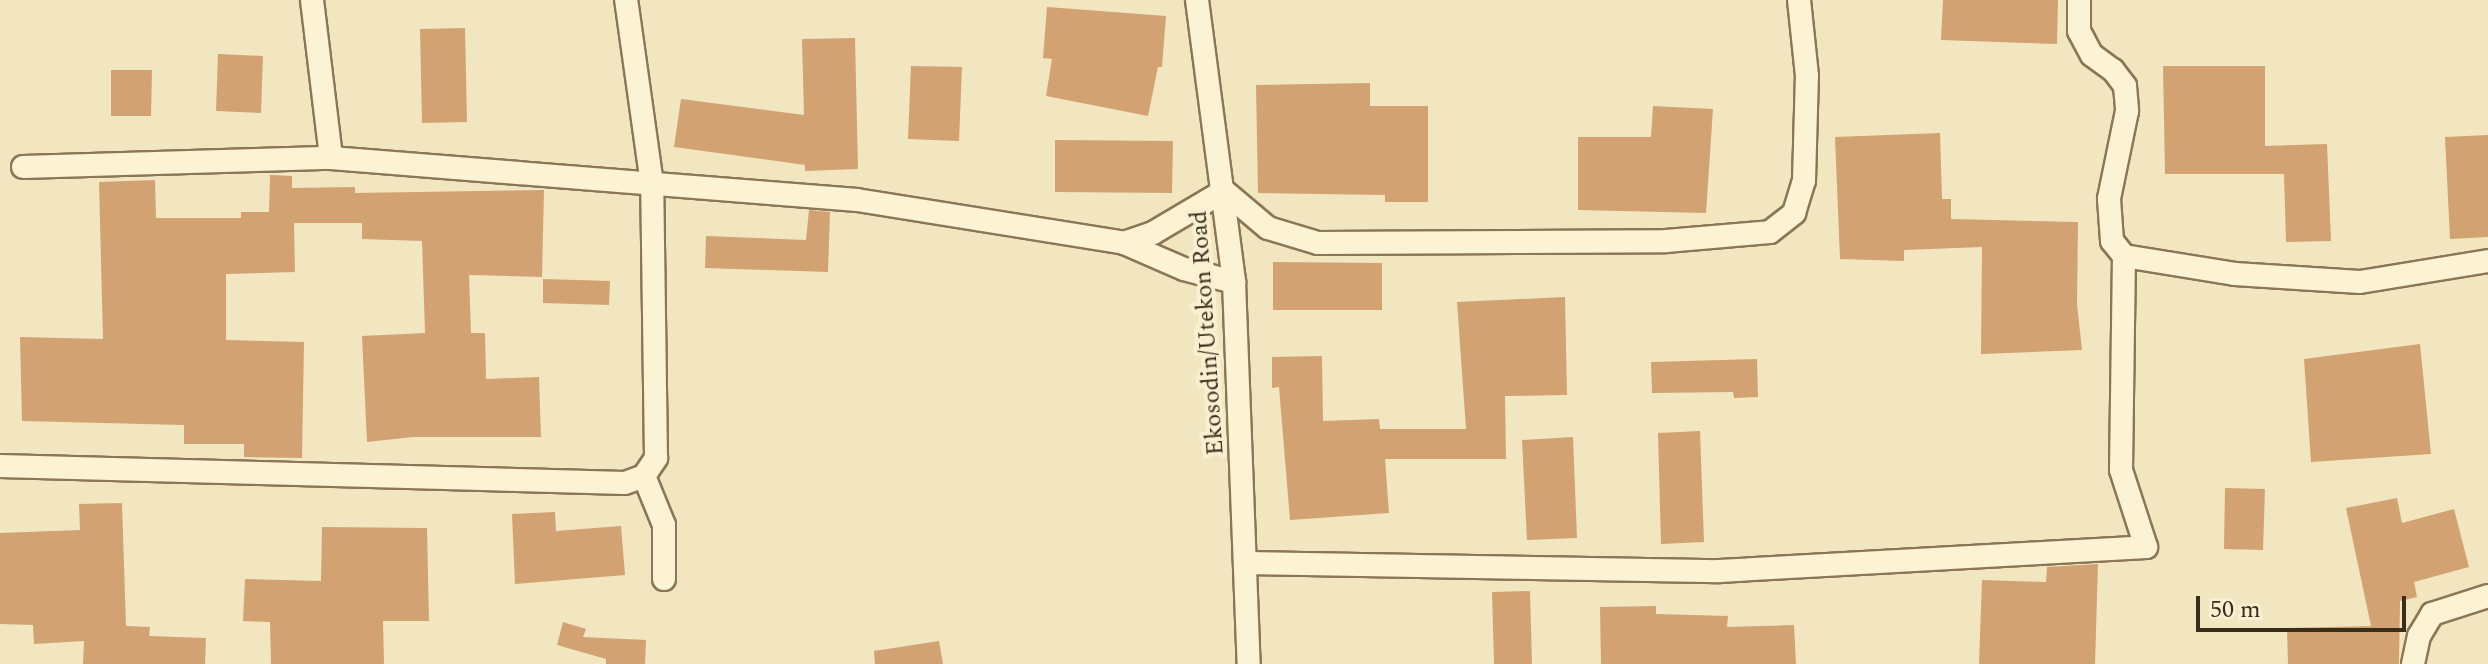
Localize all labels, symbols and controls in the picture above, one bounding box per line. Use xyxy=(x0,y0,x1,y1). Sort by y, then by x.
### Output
street label: Ekosodin/Utekon Road xyxy=(1185,210,1231,456)
scale bar xyxy=(2200,580,2410,630)
text: 50 m xyxy=(2210,592,2261,628)

